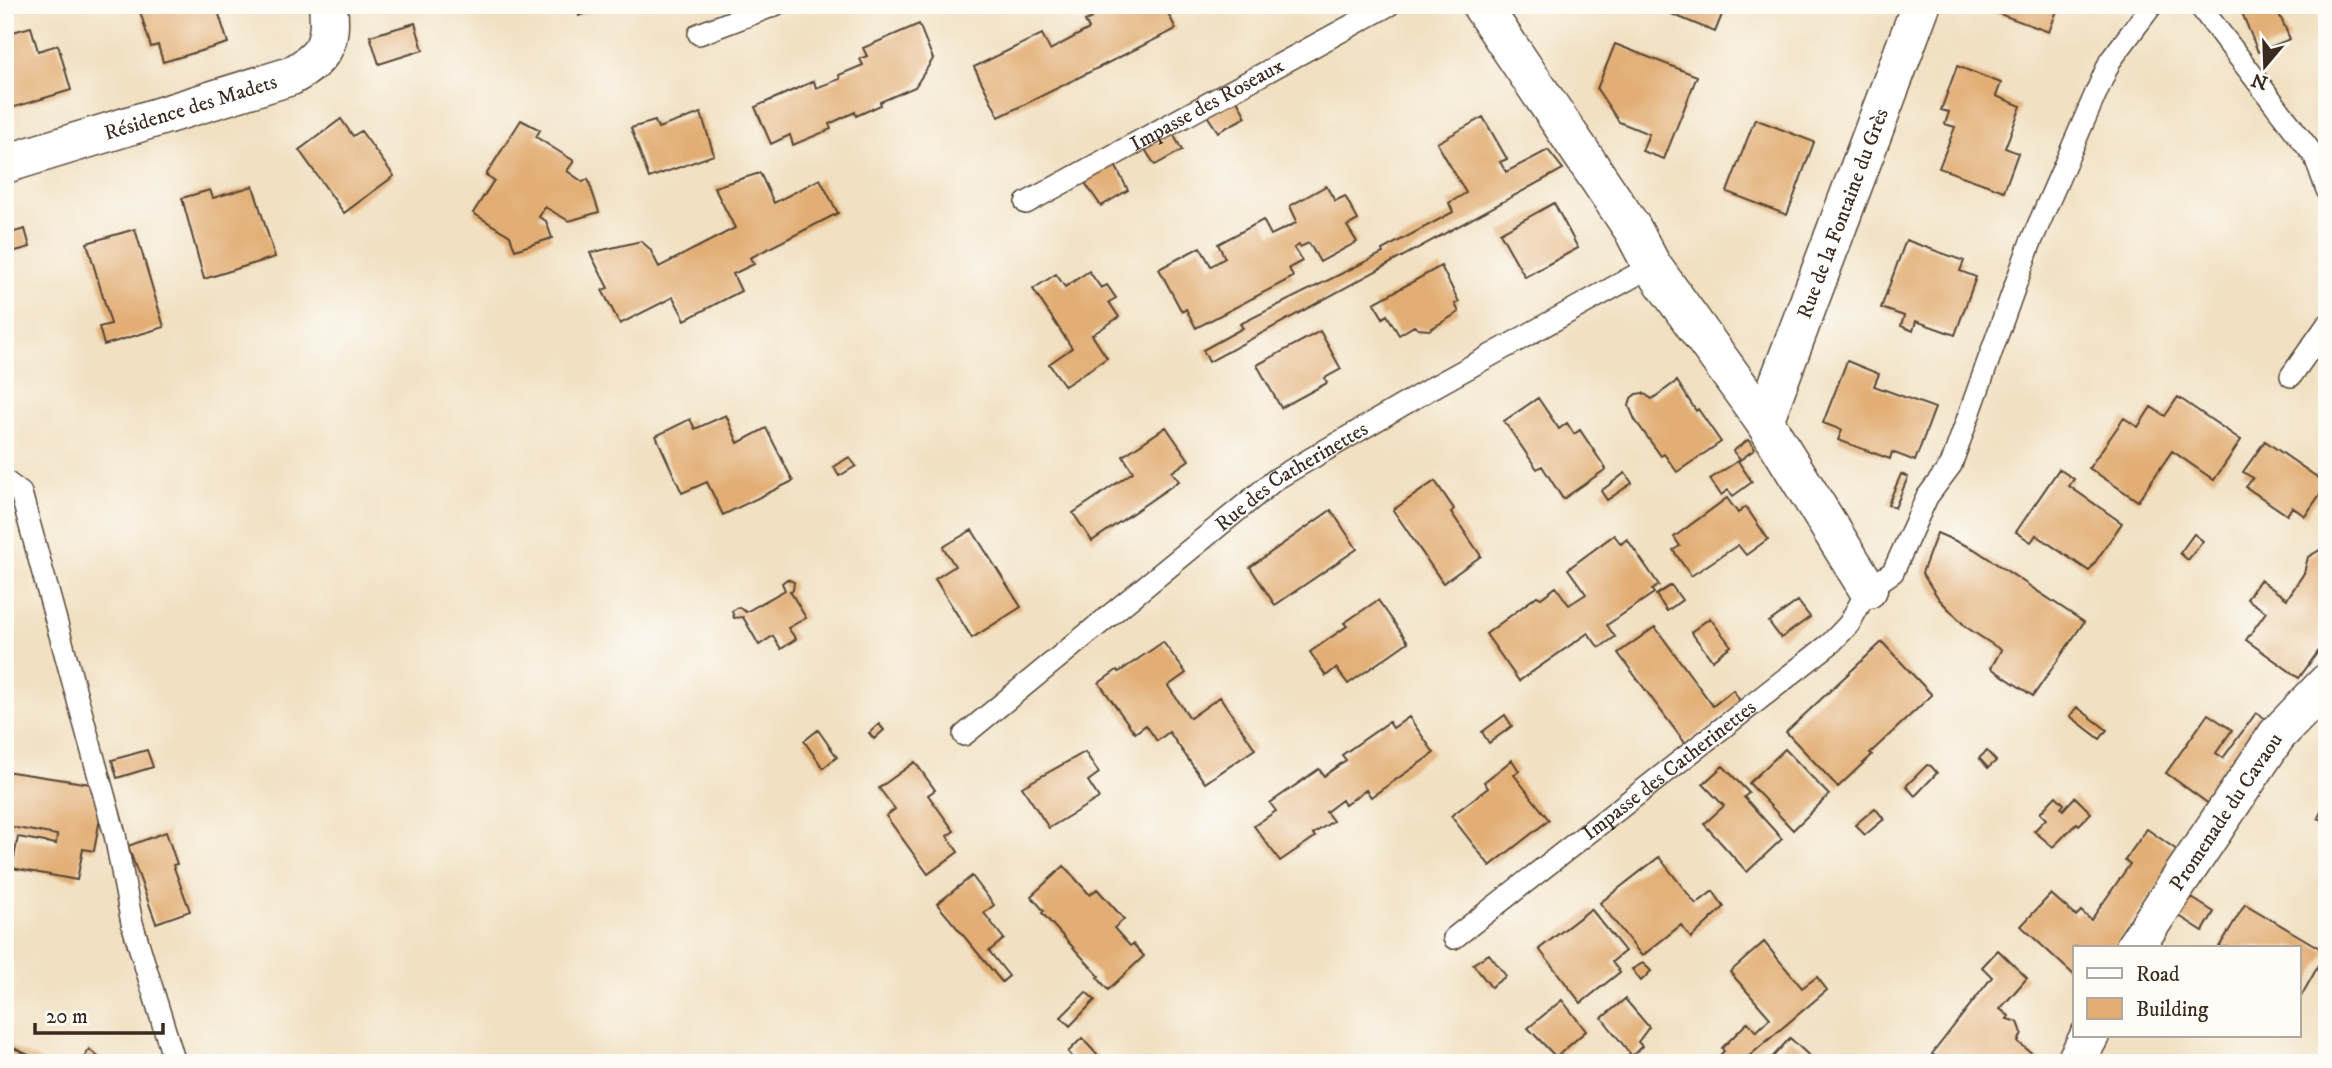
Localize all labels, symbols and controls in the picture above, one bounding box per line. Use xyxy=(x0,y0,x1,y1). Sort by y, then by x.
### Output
north arrow xyxy=(2230,32,2300,102)
street label: Impasse des Roseaux xyxy=(1126,53,1289,158)
text: N xyxy=(2248,67,2271,94)
street label: Résidence des Madets xyxy=(101,69,280,147)
street label: Rue de la Fontaine du Grès xyxy=(1792,105,1895,322)
street label: Rue des Catherinettes xyxy=(1210,416,1373,538)
street label: Impasse des Catherinettes xyxy=(1578,695,1762,846)
street label: Promenade du Cavaou xyxy=(2164,728,2289,896)
legend xyxy=(2073,946,2300,1036)
text: Road xyxy=(2136,962,2180,988)
scale bar xyxy=(35,991,163,1035)
text: Building xyxy=(2136,997,2209,1023)
text: 20 m xyxy=(46,1004,88,1030)

